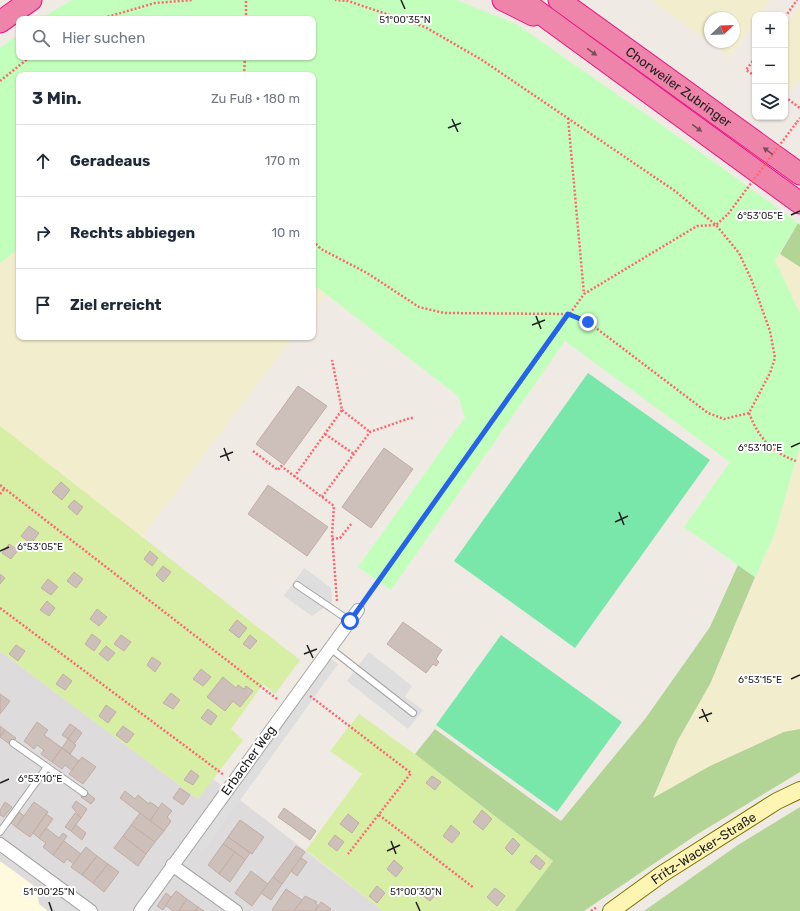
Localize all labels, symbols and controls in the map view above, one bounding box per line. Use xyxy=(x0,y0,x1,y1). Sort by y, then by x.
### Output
north arrow xyxy=(704,12,740,48)
map controls xyxy=(752,12,788,120)
button: + xyxy=(752,12,788,48)
text: 51°00'35"N xyxy=(379,14,431,26)
search box xyxy=(16,16,316,60)
icon: search xyxy=(30,27,52,49)
text: Hier suchen xyxy=(62,29,145,47)
street label: Chorweiler Zubringer xyxy=(623,44,735,130)
one-way arrow xyxy=(586,48,597,56)
button: − xyxy=(752,48,788,84)
button: layers xyxy=(752,84,788,120)
text: 3 Min. xyxy=(32,88,82,108)
text: Zu Fuß · 180 m xyxy=(211,91,300,106)
one-way arrow xyxy=(692,124,702,132)
one-way arrow xyxy=(763,147,774,155)
icon: ahead xyxy=(32,150,54,172)
text: Geradeaus xyxy=(70,152,150,170)
text: 170 m xyxy=(265,153,300,168)
text: 6°53'05"E xyxy=(737,210,783,222)
icon: right xyxy=(32,222,54,244)
text: Rechts abbiegen xyxy=(70,224,195,242)
text: 10 m xyxy=(271,225,300,240)
icon: arrive xyxy=(32,294,54,316)
text: Ziel erreicht xyxy=(70,296,162,314)
route end xyxy=(579,313,597,331)
text: 6°53'10"E xyxy=(738,442,782,454)
text: 6°53'05"E xyxy=(17,541,63,553)
route start xyxy=(341,612,359,630)
text: 6°53'15"E xyxy=(738,674,782,686)
street label: Erbacher Weg xyxy=(218,722,280,799)
text: 6°53'10"E xyxy=(18,773,62,785)
street label: Fritz-Wacker-Straße xyxy=(648,809,759,887)
text: 51°00'25"N xyxy=(23,886,75,898)
text: 51°00'30"N xyxy=(390,886,442,898)

